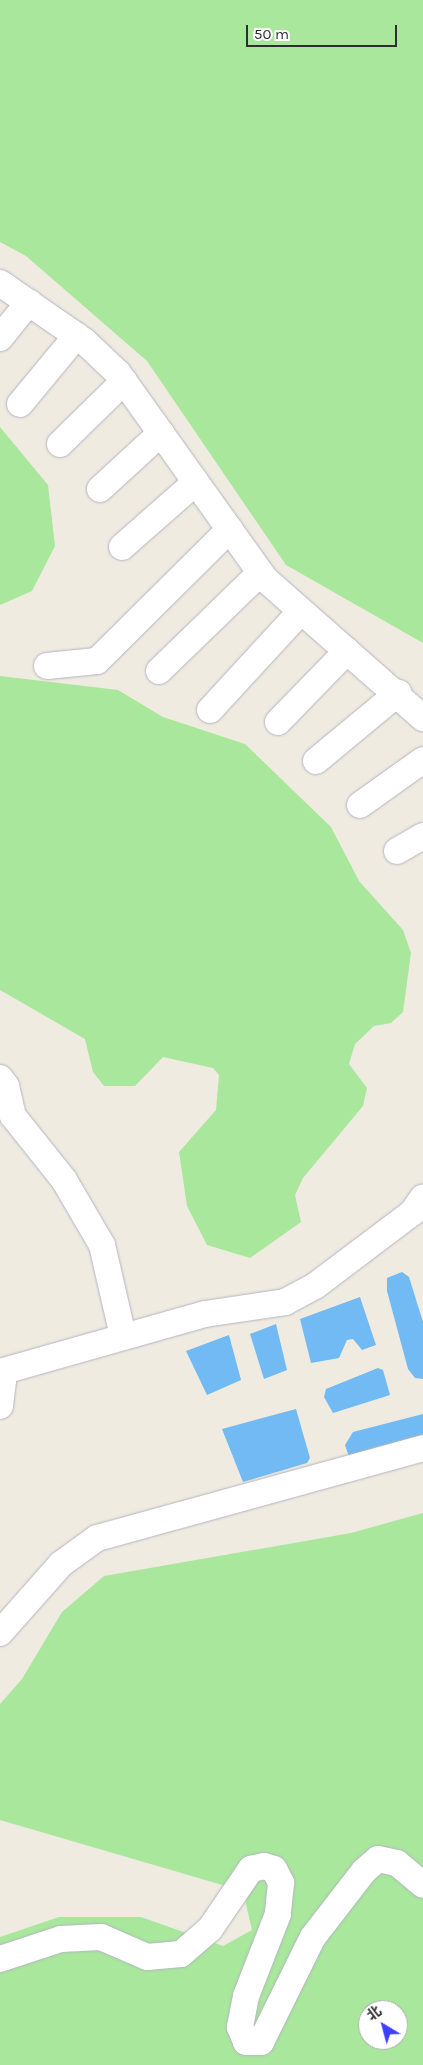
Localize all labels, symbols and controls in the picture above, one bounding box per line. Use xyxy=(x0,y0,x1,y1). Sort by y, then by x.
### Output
scale bar xyxy=(248,15,399,47)
text: 50 m xyxy=(254,25,289,43)
north arrow xyxy=(358,2000,408,2050)
text: 北 xyxy=(364,2002,385,2024)

